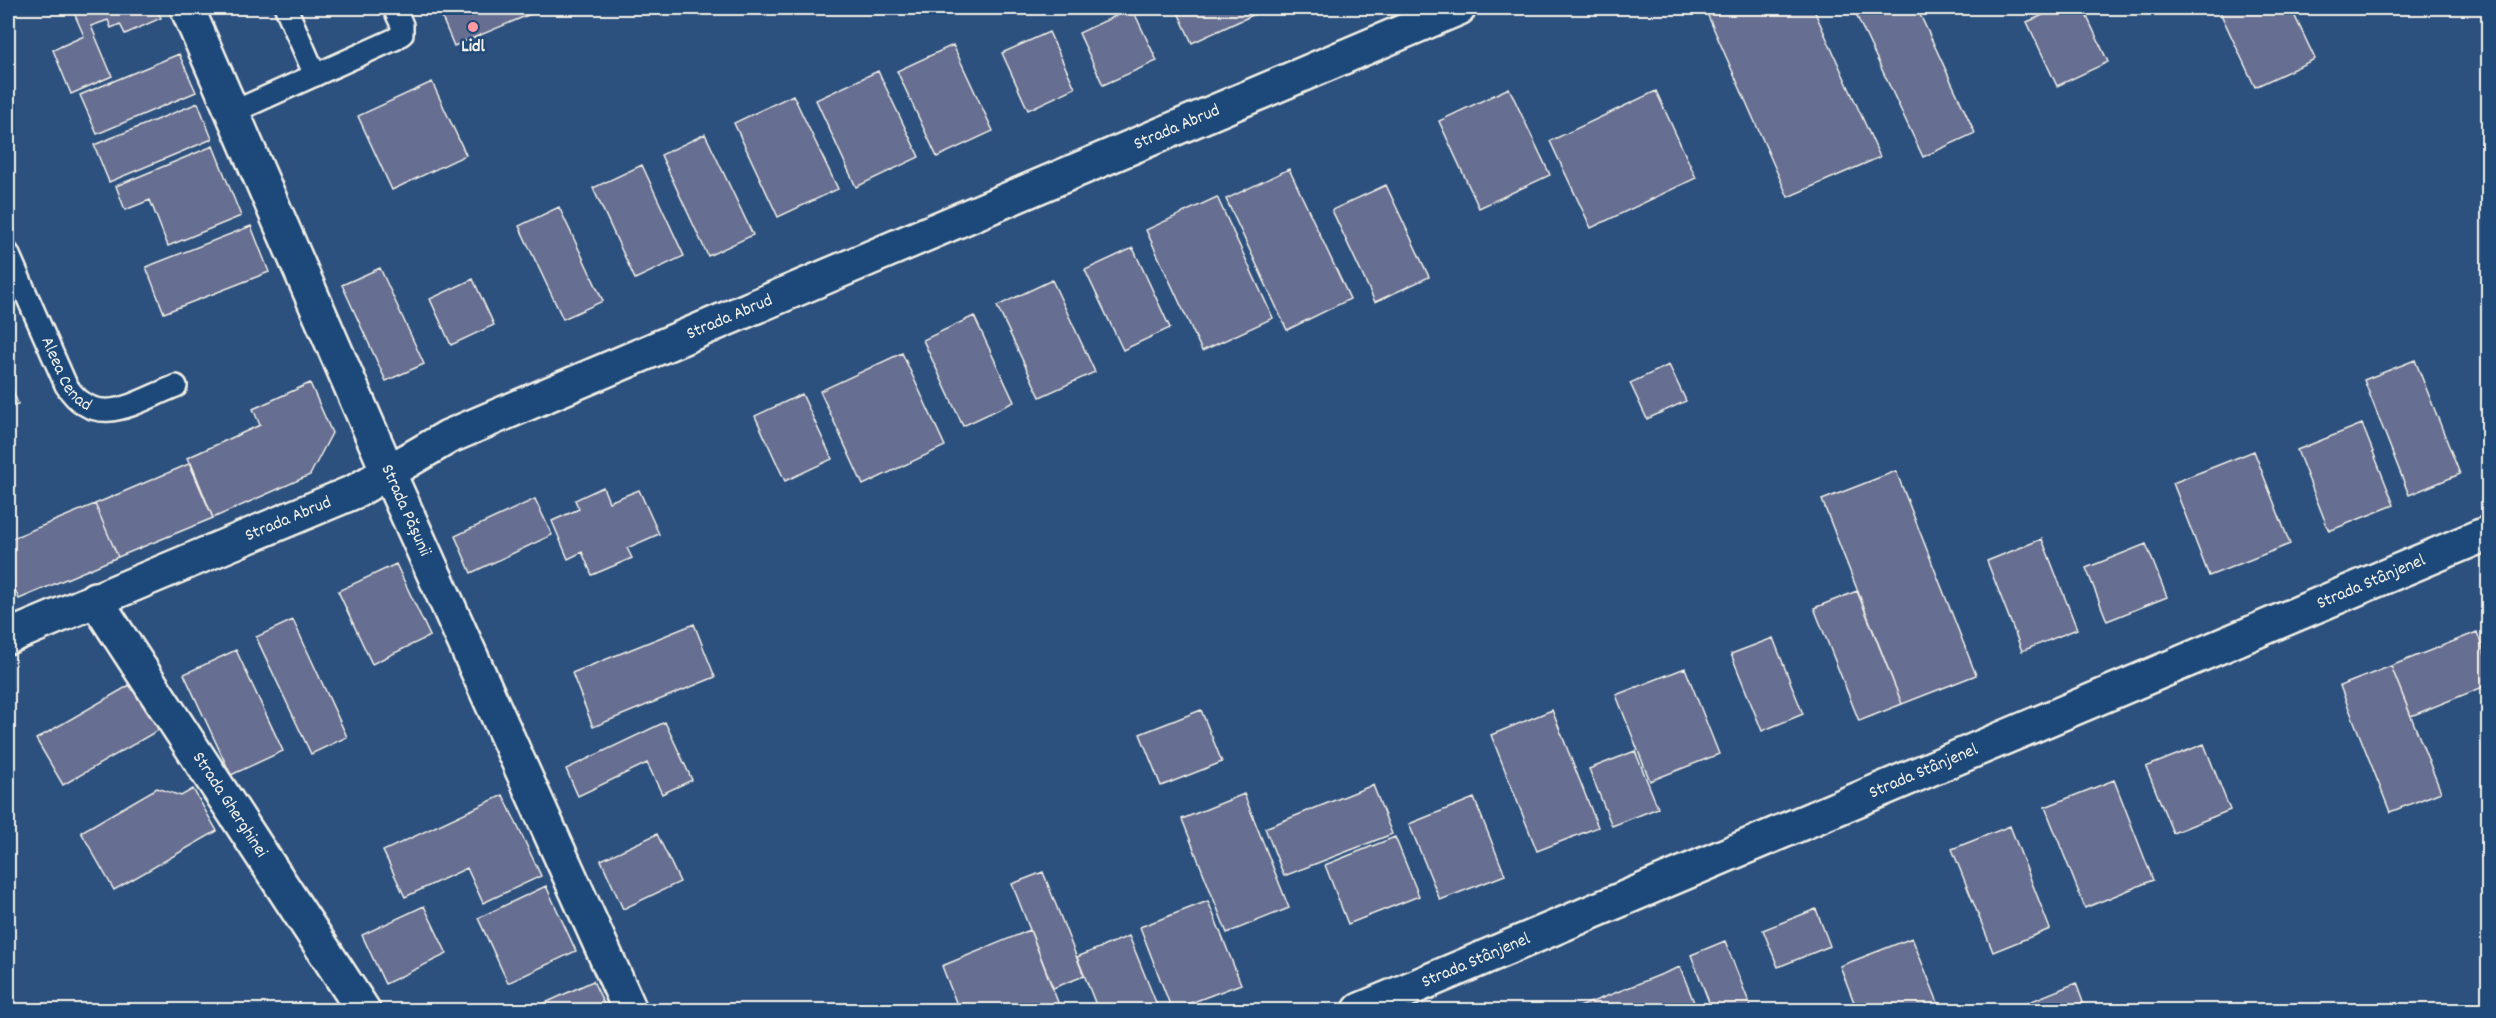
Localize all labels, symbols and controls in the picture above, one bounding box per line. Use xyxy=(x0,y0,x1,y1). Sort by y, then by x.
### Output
marker: Lidl xyxy=(466,20,480,34)
place label: Lidl xyxy=(461,35,485,60)
street label: Strada Abrud xyxy=(1130,98,1224,157)
street label: Strada Abrud xyxy=(683,288,777,347)
street label: Aleea Cenad xyxy=(34,333,96,418)
street label: Strada Pășunii xyxy=(374,461,437,560)
street label: Strada Abrud xyxy=(241,490,335,549)
street label: Strada Stânjenel xyxy=(2313,548,2430,616)
street label: Strada Stânjenel xyxy=(1865,737,1983,806)
street label: Strada Gherghinei xyxy=(186,747,273,863)
street label: Strada Stânjenel xyxy=(1418,927,1535,995)

